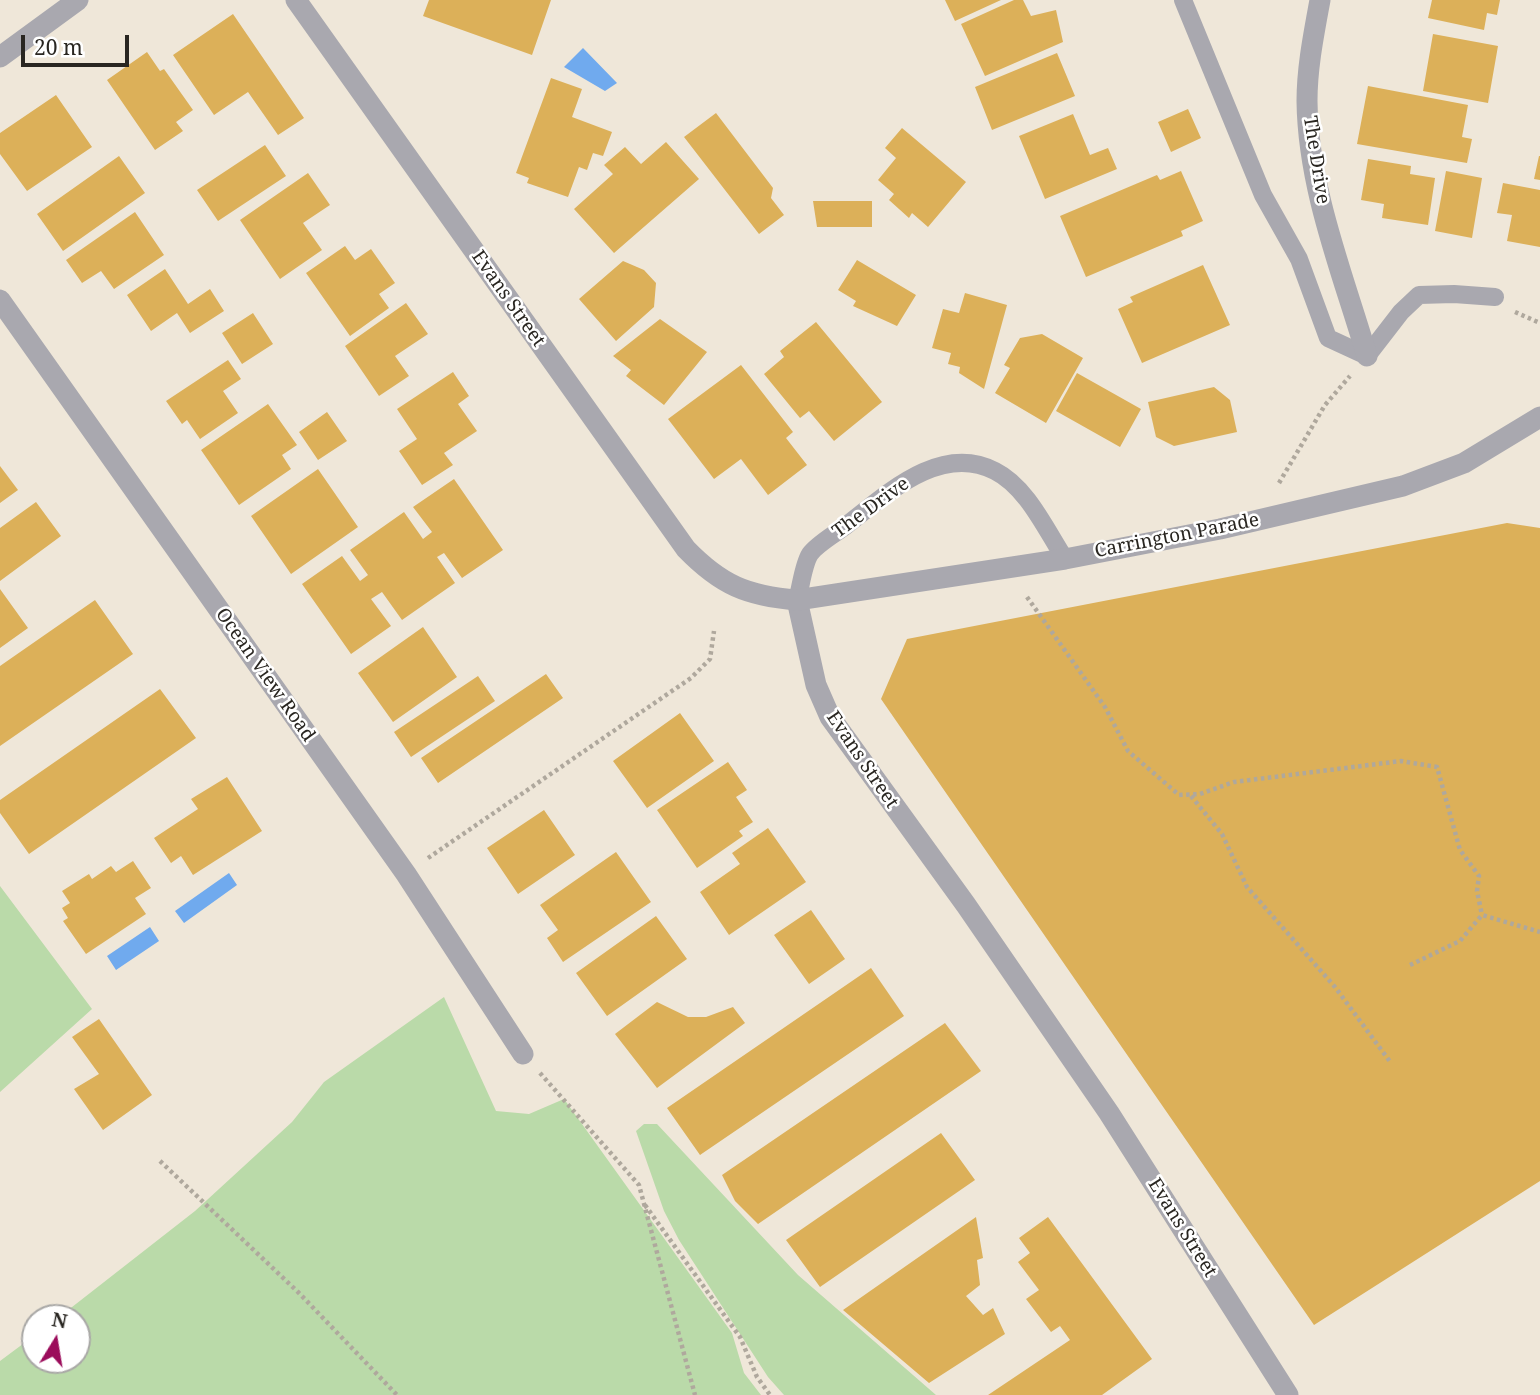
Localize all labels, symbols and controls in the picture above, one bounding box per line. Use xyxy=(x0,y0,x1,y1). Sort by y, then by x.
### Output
scale bar xyxy=(24,21,133,65)
text: 20 m xyxy=(34,33,83,61)
street label: The Drive xyxy=(1298,114,1334,206)
street label: Evans Street xyxy=(466,246,550,352)
street label: The Drive xyxy=(828,473,914,543)
street label: Carrington Parade xyxy=(1093,509,1261,563)
street label: Ocean View Road xyxy=(210,604,320,746)
street label: Evans Street xyxy=(821,707,903,813)
street label: Evans Street xyxy=(1143,1174,1221,1282)
north arrow xyxy=(21,1304,91,1374)
text: N xyxy=(50,1306,69,1335)

